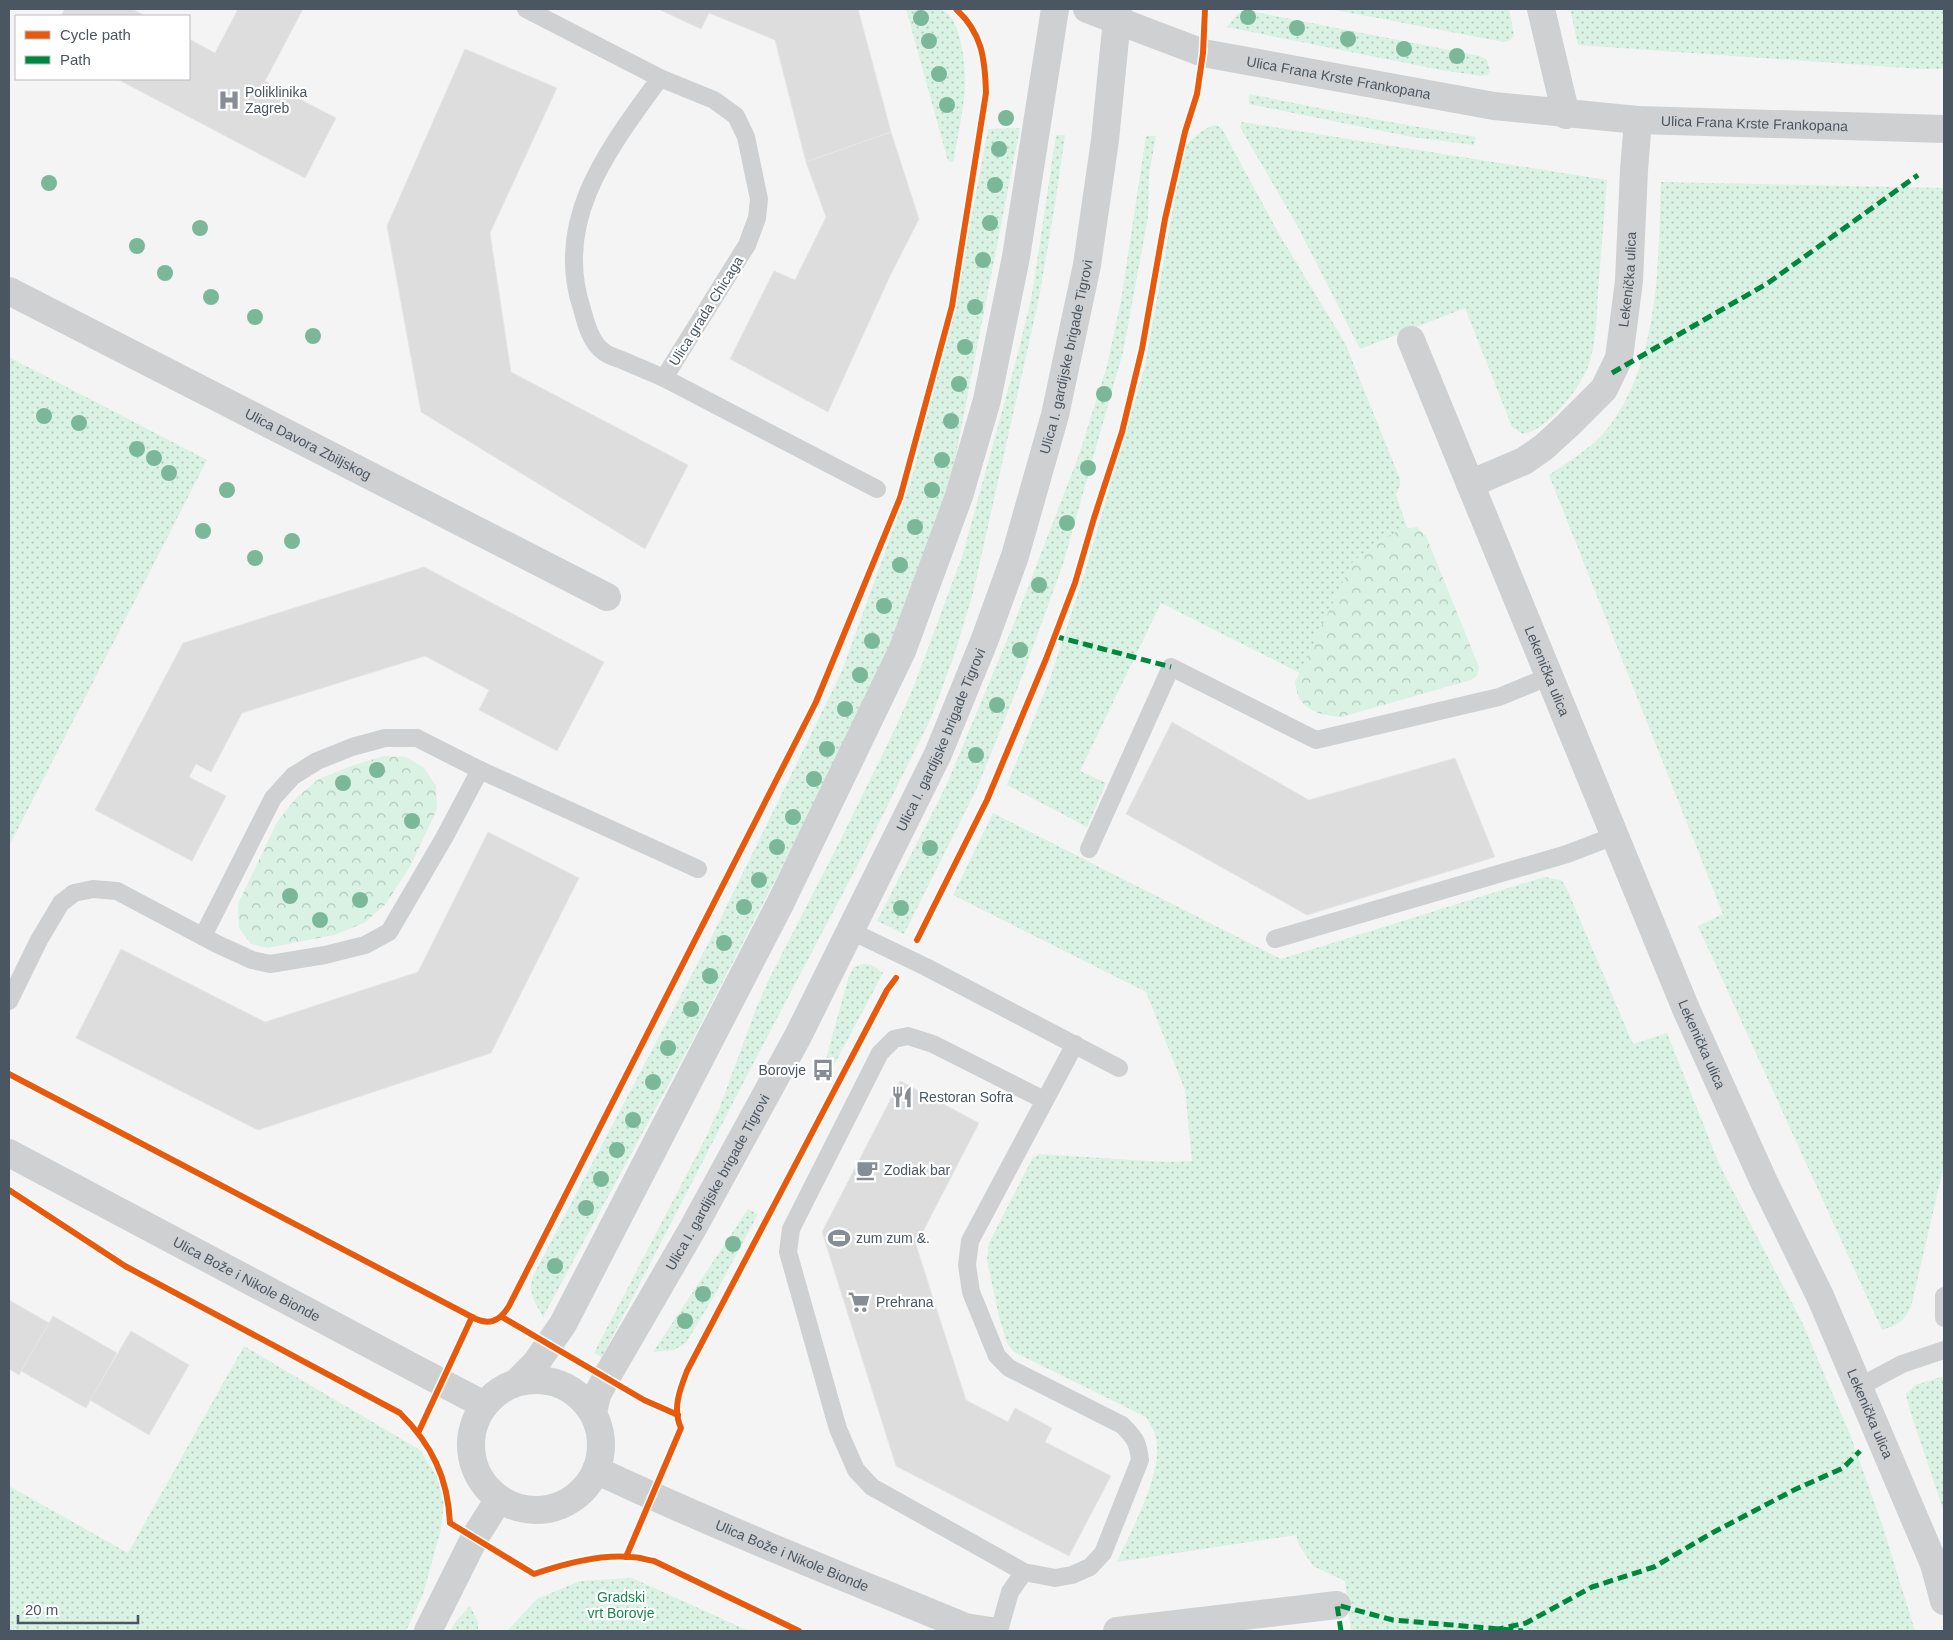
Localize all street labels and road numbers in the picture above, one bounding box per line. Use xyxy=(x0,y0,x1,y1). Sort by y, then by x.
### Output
street label: Ulica Frana Krste Frankopana xyxy=(1245,53,1432,102)
street label: Ulica Frana Krste Frankopana xyxy=(1661,113,1848,134)
street label: Lekenička ulica xyxy=(1615,231,1639,328)
street label: Ulica grada Chicaga xyxy=(666,253,746,369)
street label: Ulica I. gardijske brigade Tigrovi xyxy=(1036,259,1096,456)
street label: Ulica Davora Zbiljskog xyxy=(242,405,374,483)
street label: Lekenička ulica xyxy=(1521,624,1573,719)
street label: Ulica I. gardijske brigade Tigrovi xyxy=(893,646,988,834)
street label: Lekenička ulica xyxy=(1675,997,1729,1091)
street label: Ulica I. gardijske brigade Tigrovi xyxy=(662,1091,773,1273)
street label: Ulica Bože i Nikole Bionde xyxy=(170,1233,323,1325)
street label: Lekenička ulica xyxy=(1844,1366,1896,1461)
street label: Ulica Bože i Nikole Bionde xyxy=(713,1517,871,1595)

